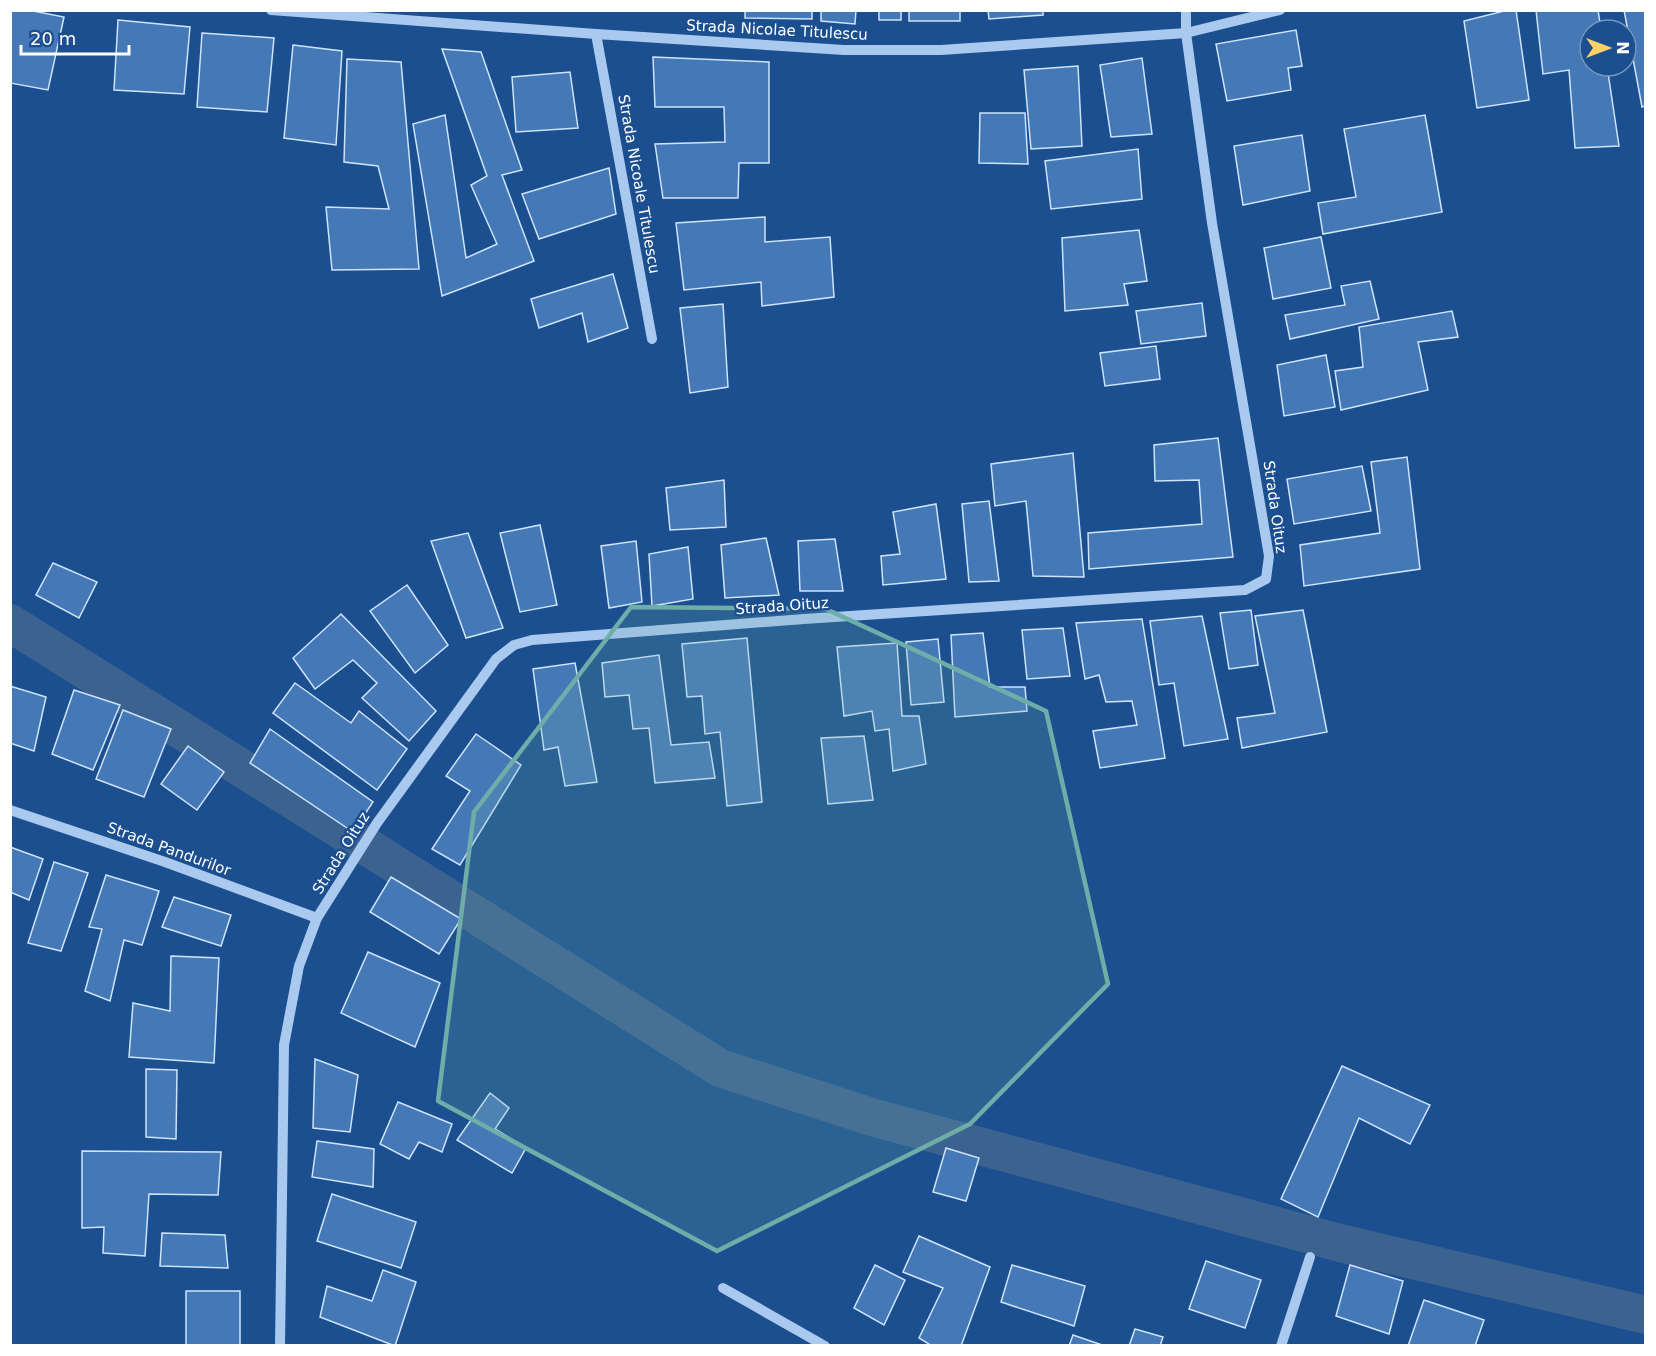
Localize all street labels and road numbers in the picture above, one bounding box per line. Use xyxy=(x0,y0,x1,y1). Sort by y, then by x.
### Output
street label: Strada Nicolae Titulescu xyxy=(686,16,868,44)
street label: Strada Nicoale Titulescu xyxy=(614,93,664,275)
street label: Strada Oituz xyxy=(1260,459,1290,555)
street label: Strada Oituz xyxy=(735,594,829,618)
street label: Strada Oituz xyxy=(309,808,373,897)
street label: Strada Pandurilor xyxy=(105,818,234,880)

